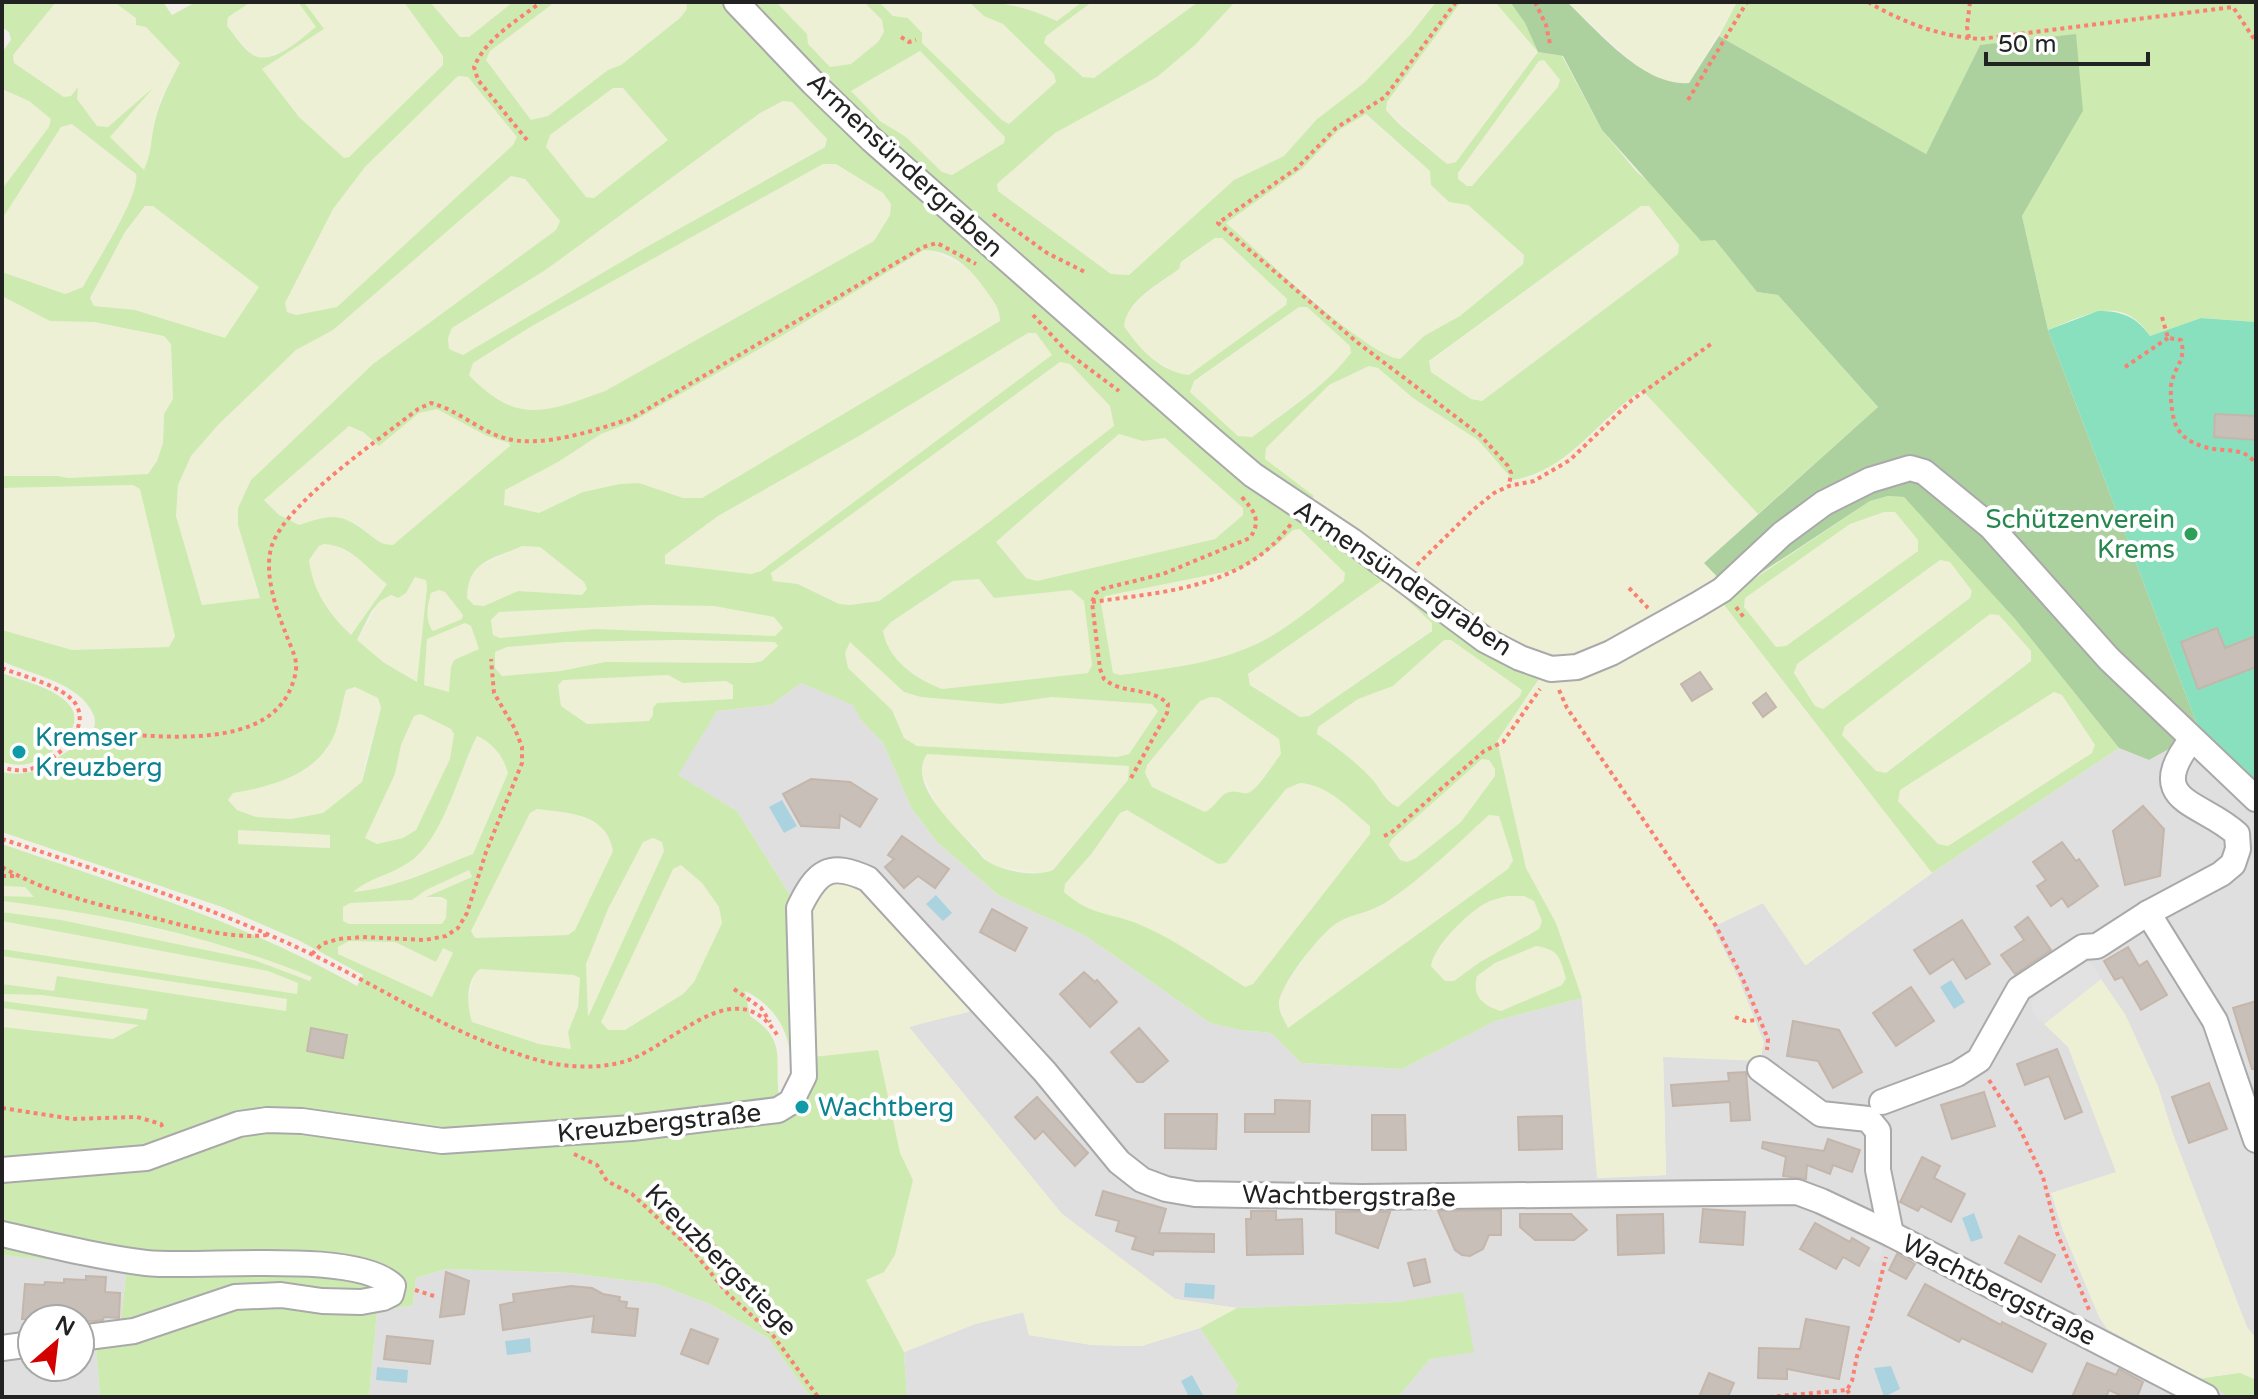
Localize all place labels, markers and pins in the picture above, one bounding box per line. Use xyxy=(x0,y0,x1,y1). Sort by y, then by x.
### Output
place label: Schützenverein Krems xyxy=(1985,504,2175,565)
marker: Schützenverein Krems xyxy=(2182,525,2200,543)
place label: Kremser Kreuzberg xyxy=(35,722,163,783)
marker: Kremser Kreuzberg xyxy=(10,743,28,761)
place label: Wachtberg xyxy=(818,1092,954,1123)
marker: Wachtberg xyxy=(793,1098,811,1116)

